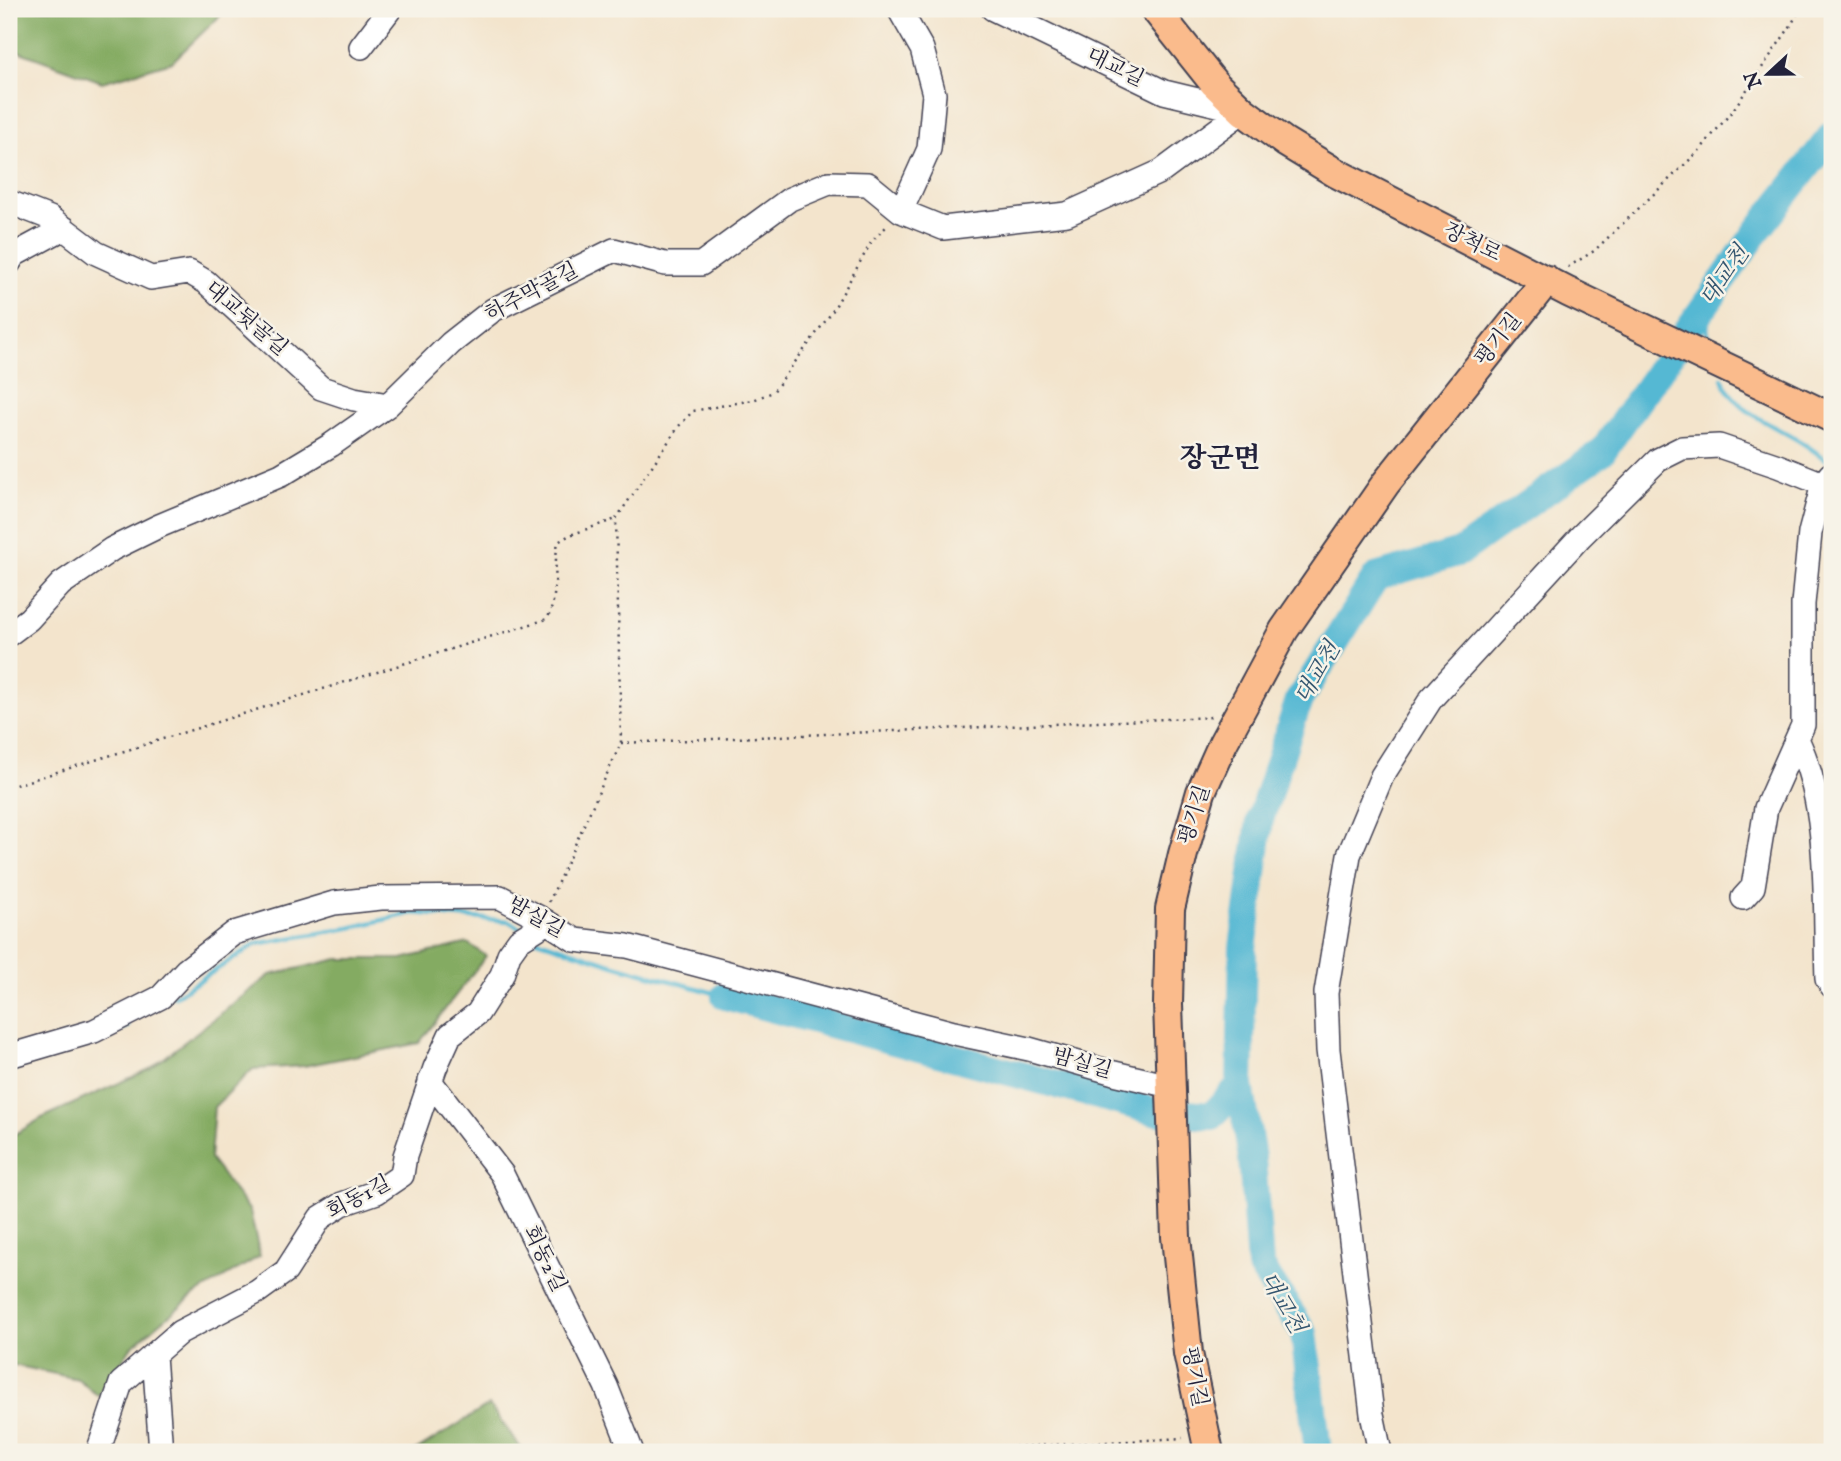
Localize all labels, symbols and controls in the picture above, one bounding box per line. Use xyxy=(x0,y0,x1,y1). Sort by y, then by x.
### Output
north arrow xyxy=(1732,38,1802,108)
street label: 대교길 xyxy=(1082,43,1148,93)
text: N xyxy=(1740,67,1769,93)
street label: 장척로 xyxy=(1439,218,1505,268)
water label: 대교천 xyxy=(1694,239,1757,312)
street label: 하주막골길 xyxy=(481,257,583,329)
street label: 대교뒷골길 xyxy=(199,276,293,362)
street label: 평기길 xyxy=(1470,308,1528,372)
district label: 장군면 xyxy=(1179,442,1261,477)
water label: 대교천 xyxy=(1289,635,1348,709)
street label: 평기길 xyxy=(1173,782,1217,848)
street label: 밤실길 xyxy=(503,891,569,945)
street label: 밤실길 xyxy=(1049,1043,1115,1085)
street label: 회동1길 xyxy=(322,1170,396,1226)
street label: 회동2길 xyxy=(516,1221,572,1297)
water label: 대교천 xyxy=(1253,1267,1312,1341)
street label: 평기길 xyxy=(1175,1345,1213,1409)

